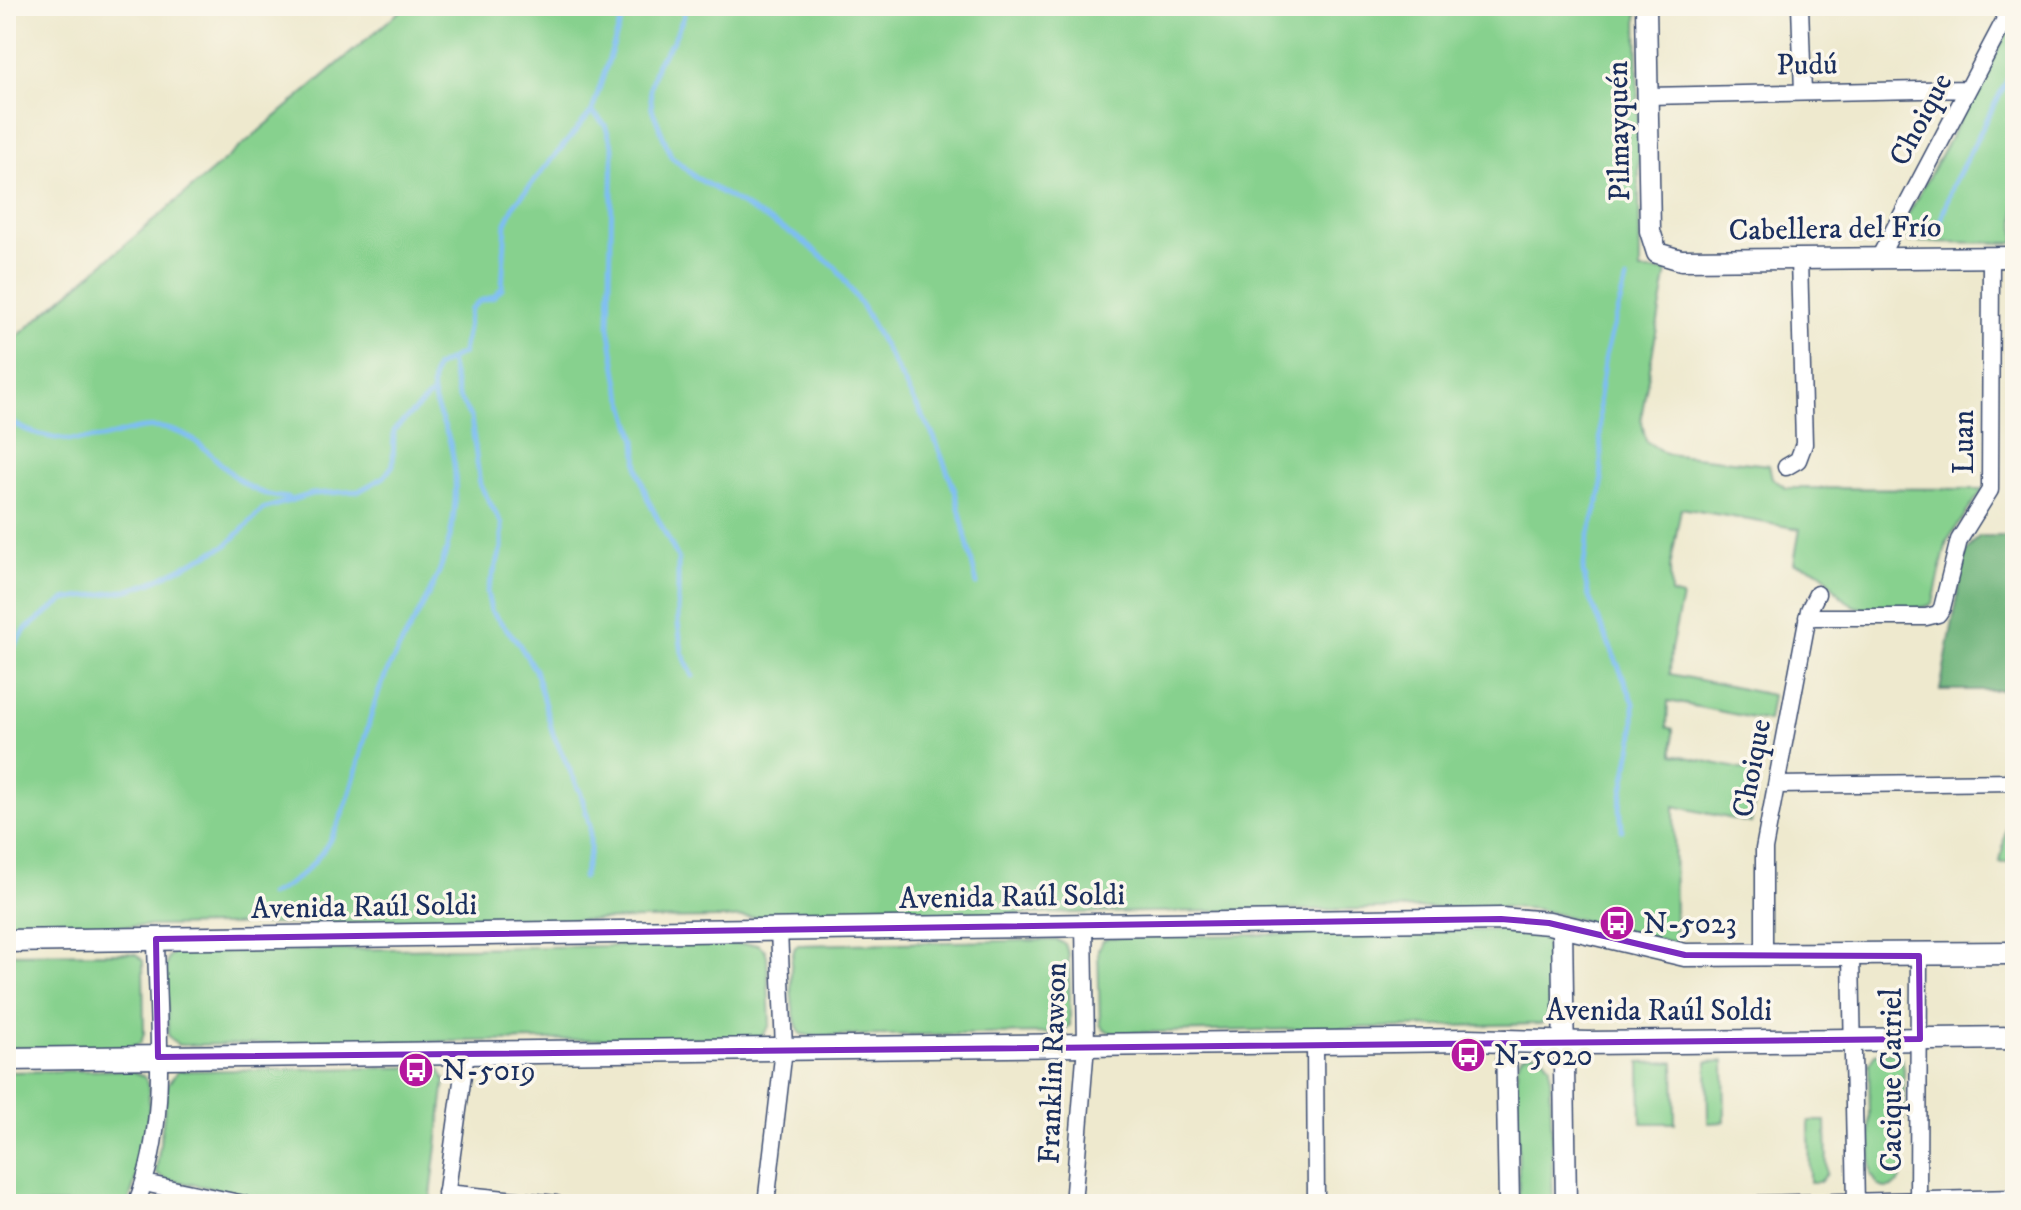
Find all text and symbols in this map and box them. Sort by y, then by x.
street label: Pudú [1776,46,1838,85]
street label: Pilmayquén [1600,60,1639,202]
street label: Choique [1882,67,1961,172]
street label: Cabellera del Frío [1728,209,1942,250]
street label: Luan [1946,409,1983,474]
street label: Choique [1725,716,1780,821]
street label: Avenida Raúl Soldi [899,877,1125,918]
street label: Avenida Raúl Soldi [251,887,477,928]
bus stop icon: N-5023 [1598,904,1636,942]
place label: N-5023 [1643,906,1737,943]
street label: Franklin Rawson [1031,961,1076,1165]
street label: Cacique Catriel [1874,988,1911,1172]
street label: Avenida Raúl Soldi [1546,993,1772,1030]
bus stop icon: N-5020 [1449,1036,1487,1074]
place label: N-5020 [1494,1038,1593,1075]
bus stop icon: N-5019 [397,1051,435,1089]
place label: N-5019 [442,1053,536,1090]

